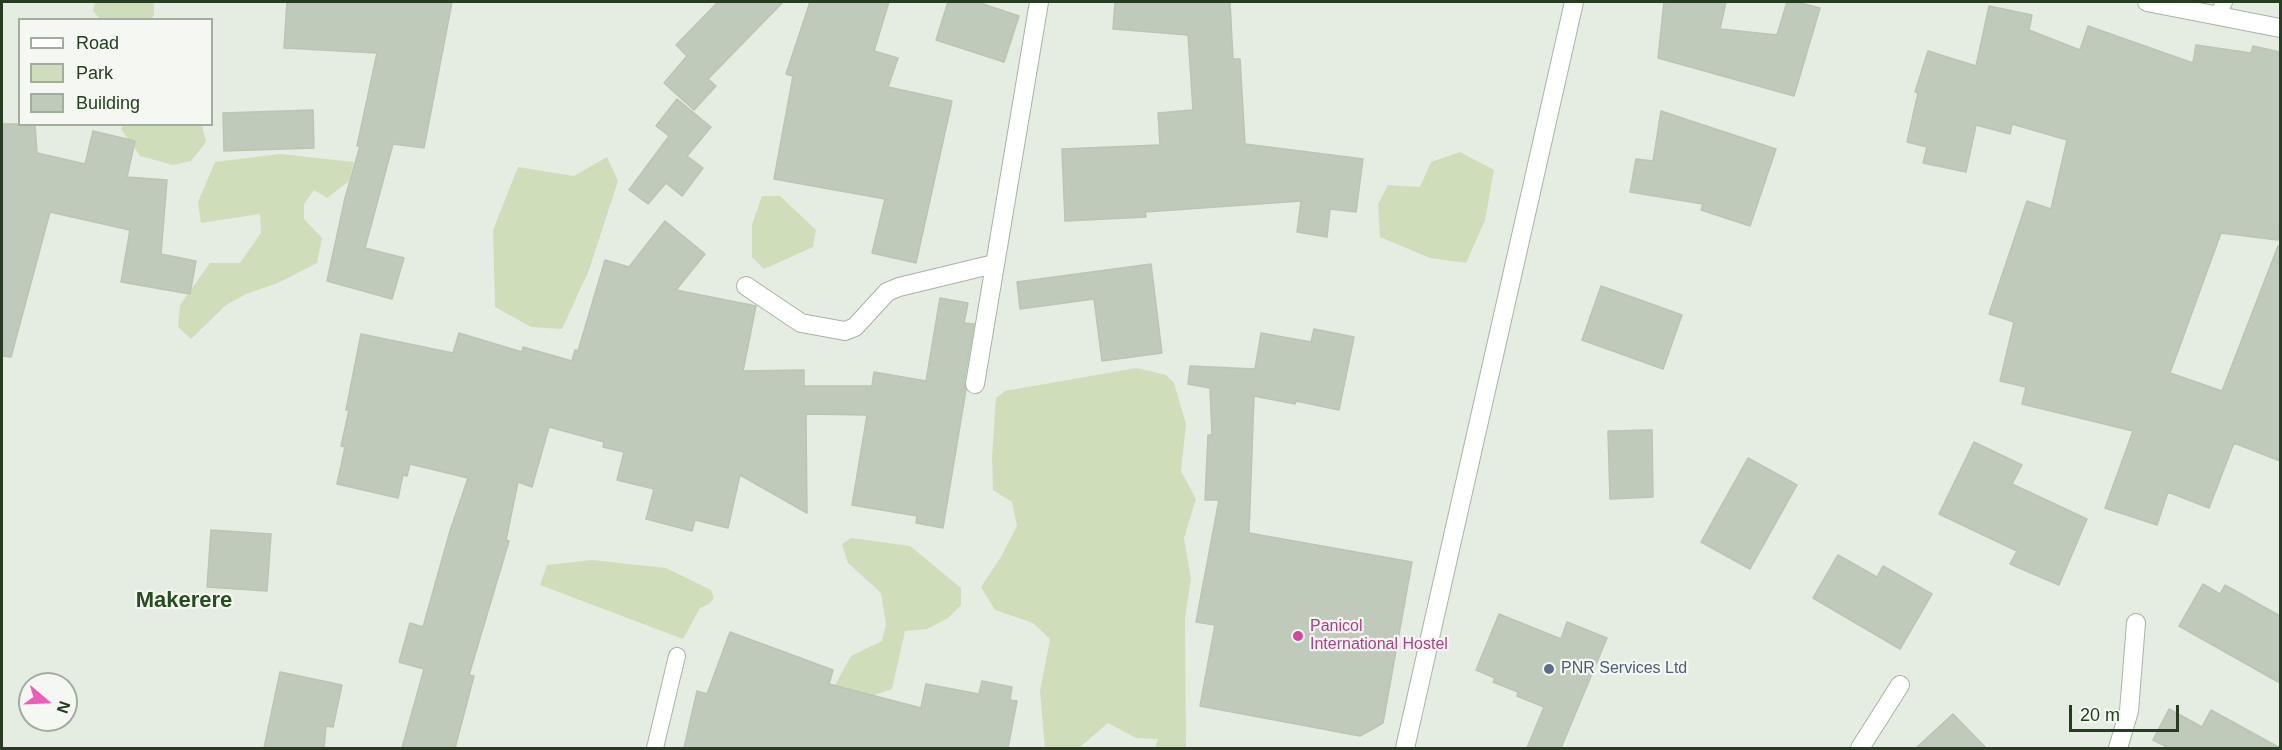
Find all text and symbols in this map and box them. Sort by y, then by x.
legend [18,18,213,126]
text: Road [76,33,119,53]
text: Park [76,63,113,83]
text: Building [76,93,140,113]
district label: Makerere [136,588,232,614]
place label: Panicol International Hostel [1310,617,1448,655]
marker: Panicol International Hostel [1291,629,1305,643]
place label: PNR Services Ltd [1561,659,1687,679]
marker: PNR Services Ltd [1542,662,1556,676]
north arrow [18,672,78,732]
scale bar [2072,693,2182,731]
text: N [54,699,74,716]
text: 20 m [2080,705,2120,725]

